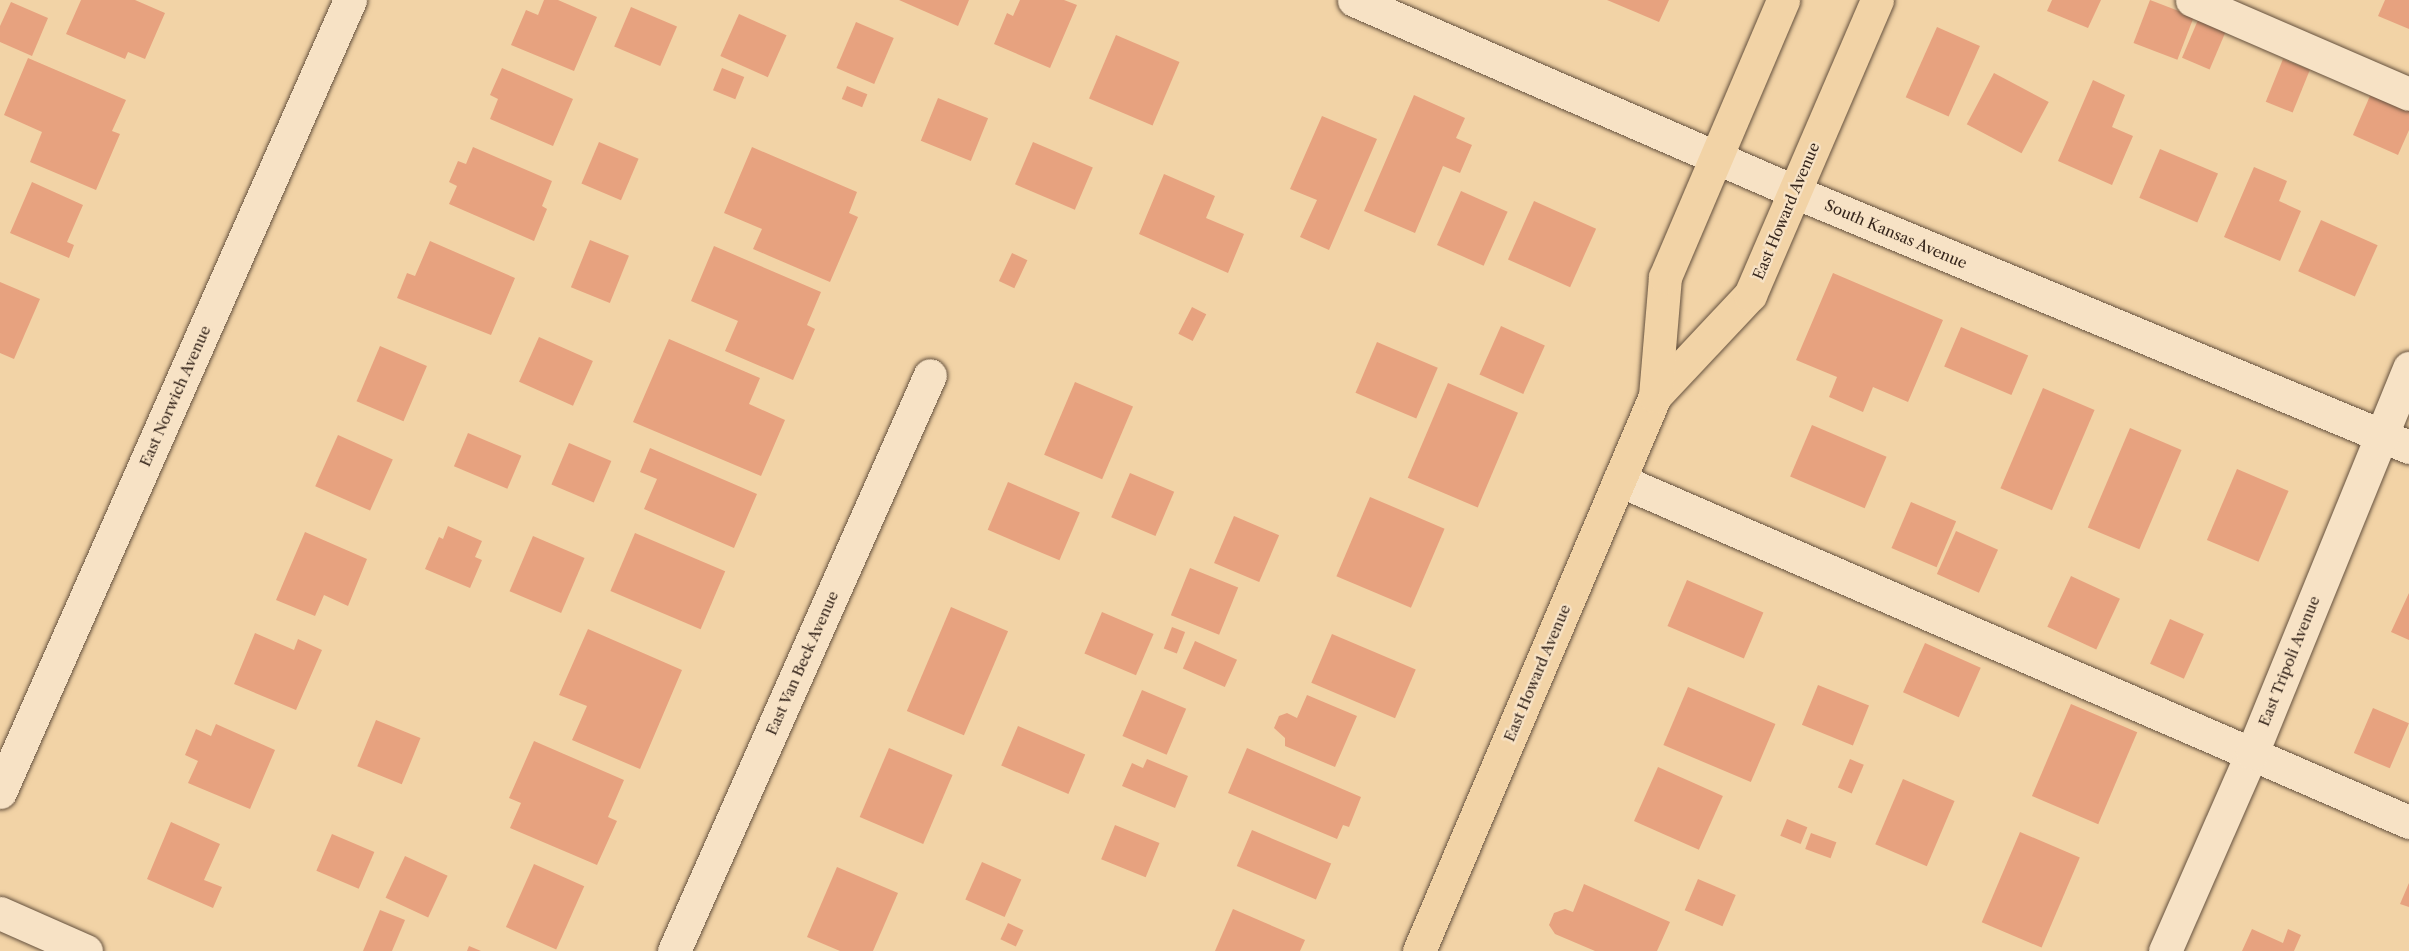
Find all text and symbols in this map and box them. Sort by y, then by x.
street label: East Howard Avenue [1749,139,1823,283]
street label: South Kansas Avenue [1822,196,1970,272]
street label: East Norwich Avenue [136,322,214,470]
street label: East Van Beck Avenue [762,587,842,739]
street label: East Tripoli Avenue [2254,593,2324,729]
street label: East Howard Avenue [1500,601,1574,745]

